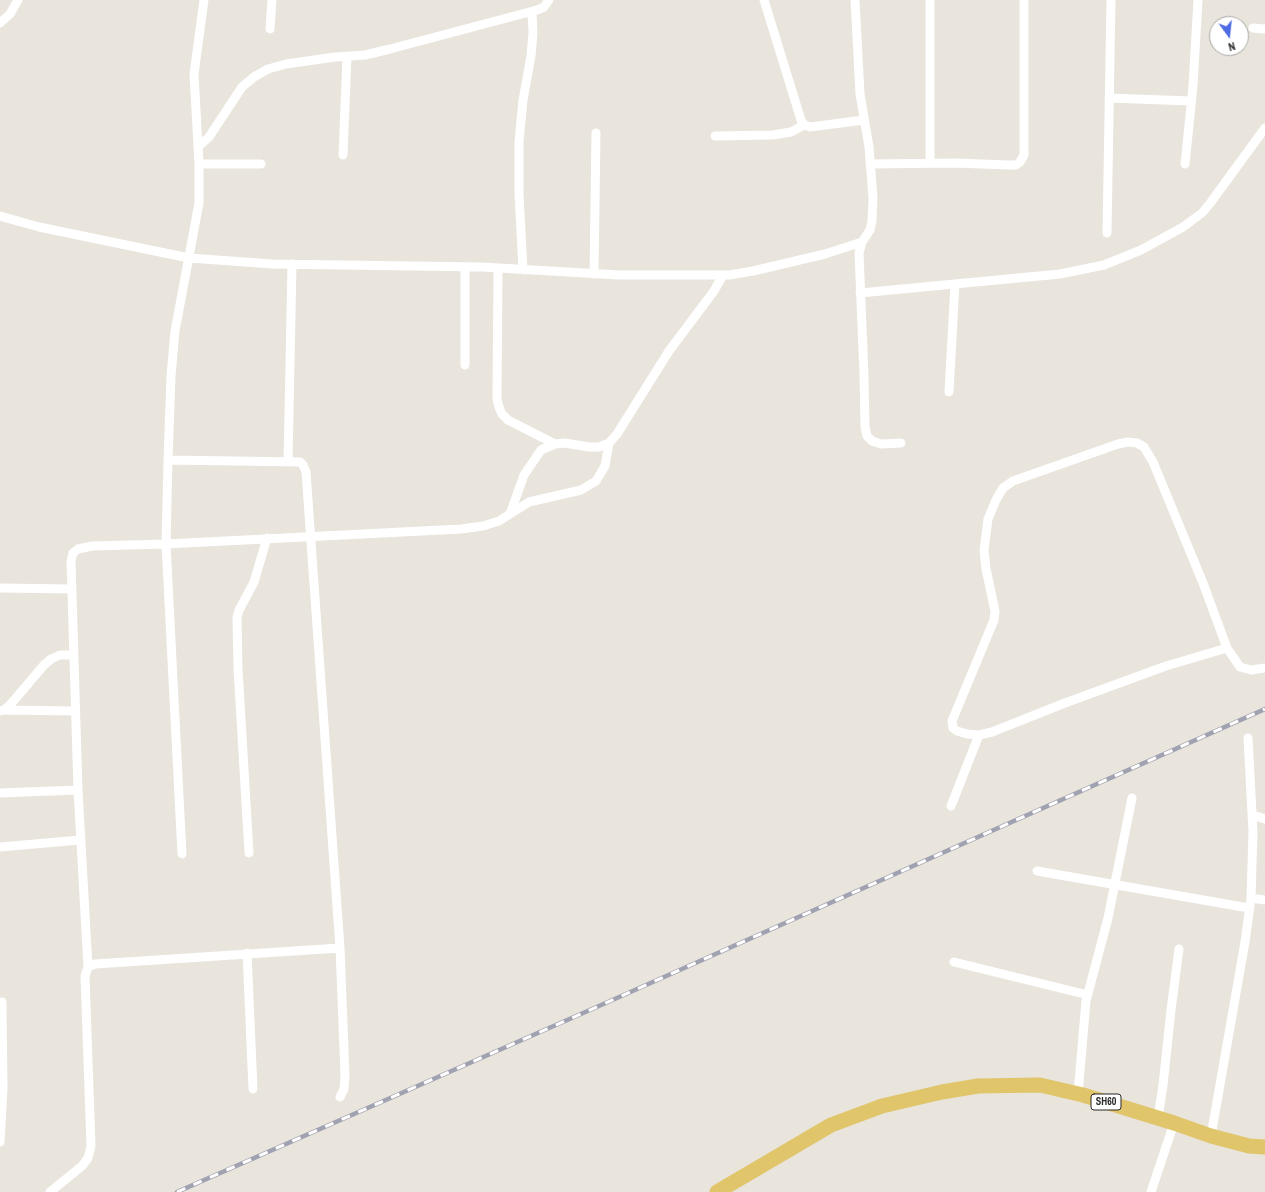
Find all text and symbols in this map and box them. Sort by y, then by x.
north arrow [1209,16,1249,56]
text: N [1227,39,1237,54]
road number: SH60 [1091,1094,1121,1110]

